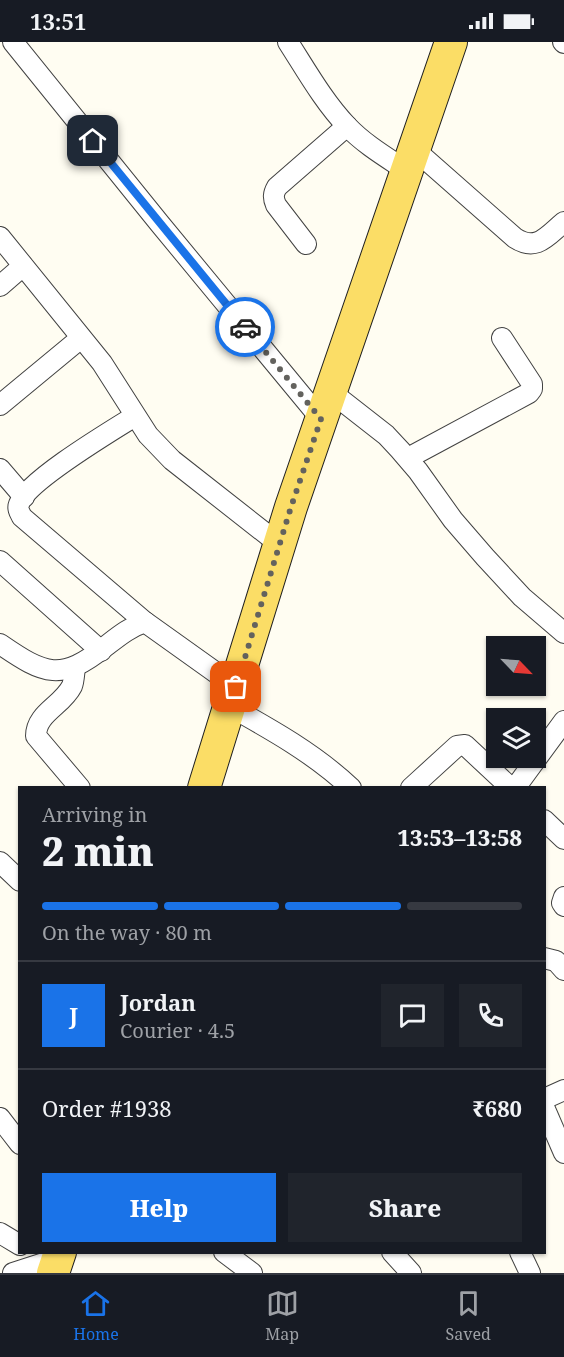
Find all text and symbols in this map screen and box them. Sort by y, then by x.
text: 13:51 [30,6,86,36]
pin [67,115,118,166]
icon: home [76,124,109,157]
courier [215,297,275,357]
icon: car [229,311,262,344]
north arrow [486,636,546,696]
map controls [486,636,546,768]
pin [210,661,261,712]
icon: bag [219,670,252,703]
button: layers [486,708,546,768]
text: Arriving in [42,801,147,828]
text: 13:53–13:58 [398,822,522,852]
text: 2 min [42,824,154,877]
text: On the way · 80 m [42,919,212,946]
button: chat [381,984,444,1047]
button: phone [459,984,522,1047]
text: Jordan [120,987,196,1017]
text: J [69,1000,78,1030]
text: Courier · 4.5 [120,1017,235,1044]
text: Order #1938 [42,1093,172,1123]
text: ₹680 [472,1093,522,1123]
button: Help [42,1173,276,1242]
button: Share [288,1173,522,1242]
tab: Home [73,1287,119,1345]
tab: Map [265,1287,299,1345]
tab: Saved [445,1287,491,1345]

